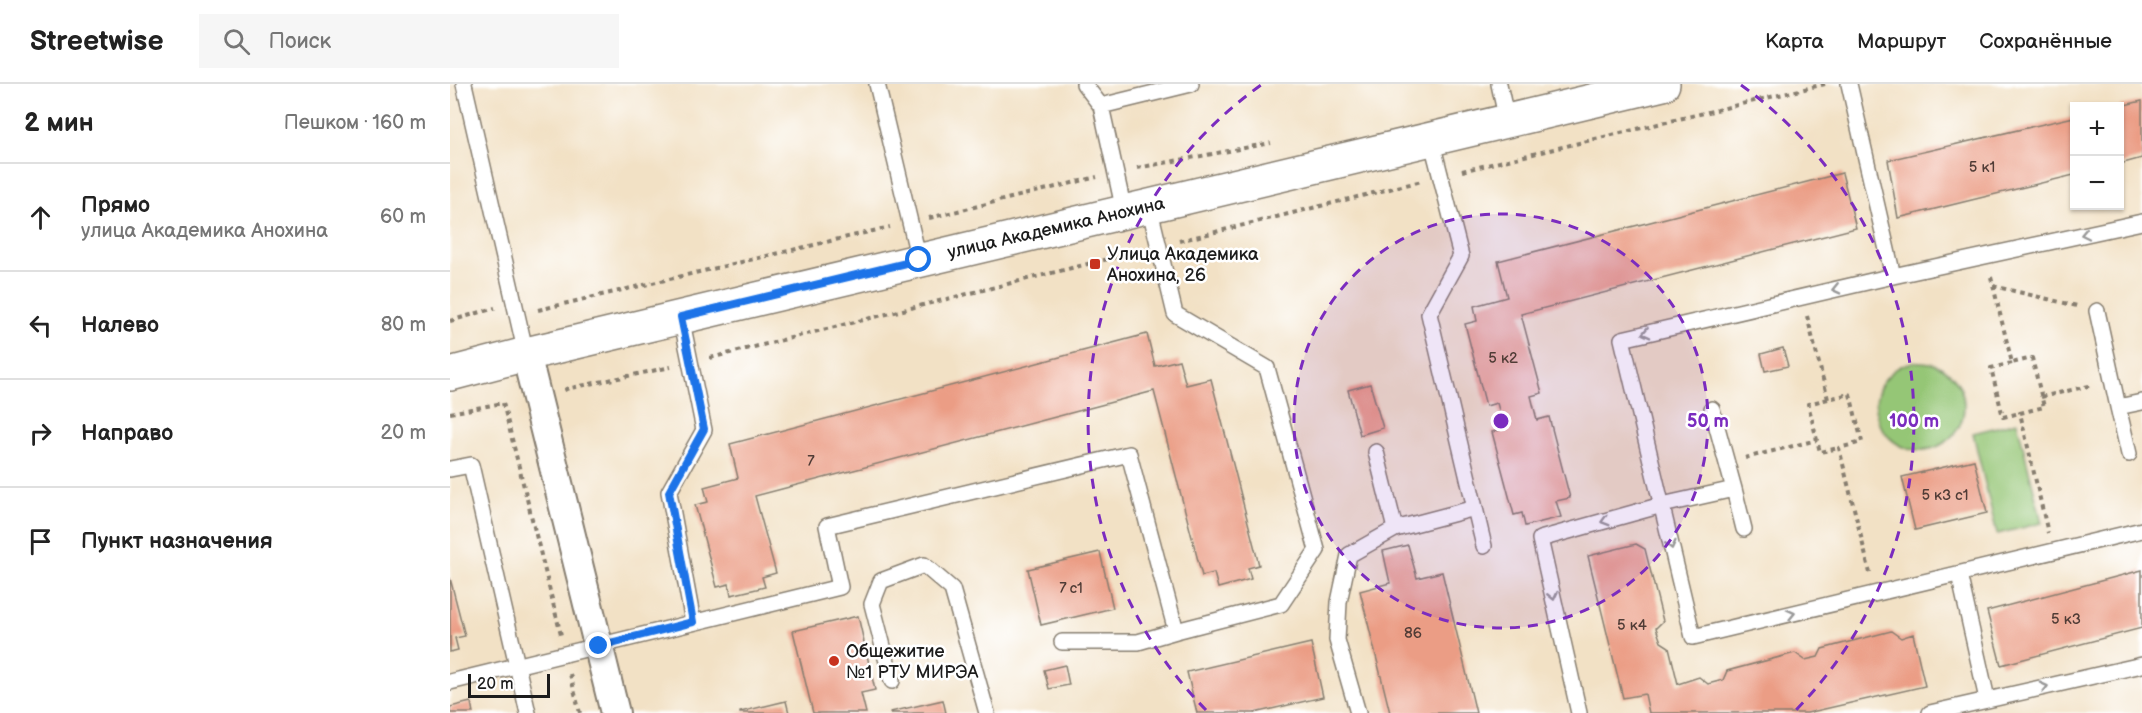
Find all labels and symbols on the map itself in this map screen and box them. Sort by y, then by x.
house number: 5 к1 [1969,158,1995,177]
street label: улица Академика Анохина [945,193,1167,263]
one-way arrow [2080,227,2090,240]
place label: Улица Академика Анохина, 26 [1106,244,1259,286]
route start [905,246,931,272]
marker: Улица Академика Анохина, 26 [1088,257,1102,271]
one-way arrow [1831,281,1841,294]
one-way arrow [1642,326,1652,339]
house number: 5 к2 [1488,349,1518,368]
centre of rings [1491,411,1511,431]
text: 50 m [1687,411,1729,432]
text: 100 m [1889,411,1939,432]
house number: 7 [807,452,815,471]
house number: 5 к3 с1 [1921,486,1969,505]
one-way arrow [1600,513,1610,526]
one-way arrow [1664,540,1677,550]
house number: 7 с1 [1059,579,1083,598]
one-way arrow [1545,591,1558,601]
one-way arrow [1786,608,1796,621]
house number: 5 к3 [2051,610,2081,629]
house number: 5 к4 [1617,616,1647,635]
house number: 86 [1404,624,1422,643]
route end [585,632,611,658]
place label: Общежитие №1 РТУ МИРЭА [846,641,979,683]
marker: Общежитие №1 РТУ МИРЭА [827,654,841,668]
scale bar [468,671,550,698]
one-way arrow [2039,681,2049,694]

